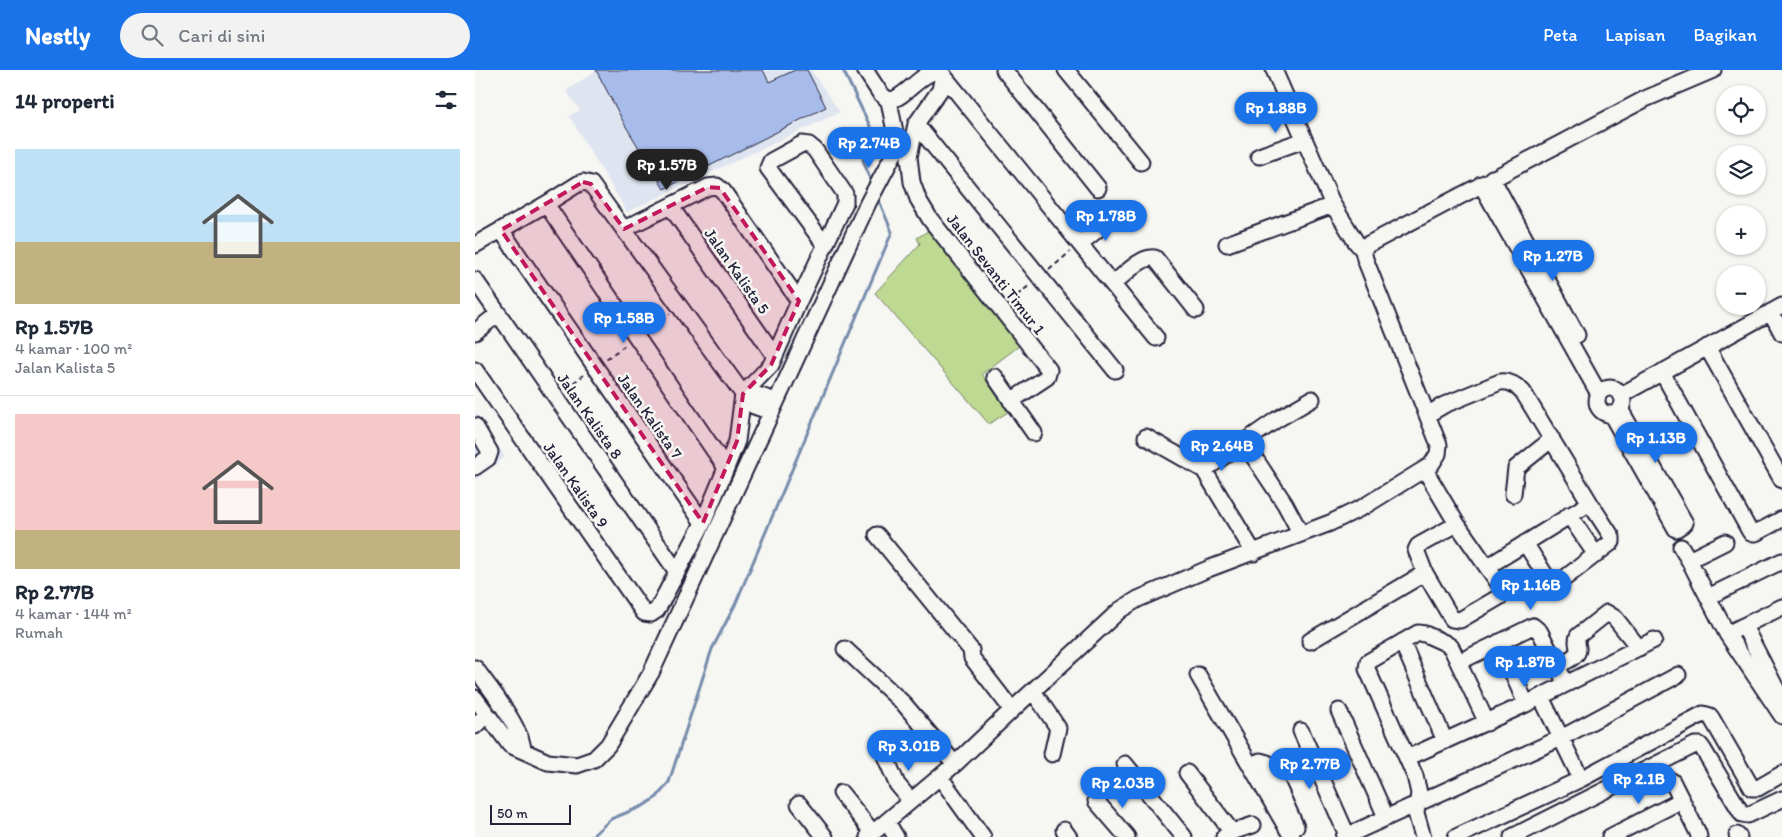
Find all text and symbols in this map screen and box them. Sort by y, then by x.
search box [120,13,470,58]
text: Nestly [25,21,90,50]
icon: search [138,21,166,49]
text: Cari di sini [178,24,265,47]
text: Peta [1543,24,1577,46]
text: Lapisan [1605,24,1665,46]
text: Bagikan [1693,24,1757,46]
map controls [1716,85,1766,315]
button: locate [1716,85,1766,135]
icon: filters [432,86,460,114]
text: 14 properti [15,88,114,113]
pin: Rp 1.88B [1224,92,1328,134]
text: Rp 1.88B [1246,98,1306,117]
pin: Rp 2.74B [817,126,921,169]
text: Rp 2.74B [838,133,900,152]
button: layers [1716,145,1766,195]
pin: Rp 1.57B [615,148,719,191]
text: Rp 1.57B [637,155,697,174]
icon: home [193,181,283,271]
pin: Rp 1.78B [1054,200,1158,242]
button: + [1716,205,1766,255]
text: Rp 1.78B [1076,206,1136,225]
street label: Jalan Sevanti Timur 1 [943,210,1049,339]
street label: Jalan Kalista 5 [700,224,774,318]
pin: Rp 1.27B [1501,240,1605,282]
text: Rp 1.27B [1523,246,1583,265]
button: − [1716,265,1766,315]
pin: Rp 1.58B [572,302,676,344]
text: Rp 1.58B [594,308,654,327]
text: Rp 1.57B [15,314,93,339]
text: 4 kamar · 100 m² [15,339,132,358]
text: Jalan Kalista 5 [15,358,115,377]
street label: Jalan Kalista 8 [553,369,627,463]
street label: Jalan Kalista 7 [614,370,686,462]
pin: Rp 1.13B [1604,422,1708,464]
text: Rp 1.13B [1626,428,1686,447]
pin: Rp 2.64B [1170,430,1274,472]
text: Rp 2.64B [1191,436,1253,455]
street label: Jalan Kalista 9 [539,438,613,532]
icon: home [193,447,283,537]
pin: Rp 1.16B [1479,568,1583,611]
text: Rp 1.16B [1501,575,1561,594]
text: Rp 2.77B [15,579,94,604]
text: 4 kamar · 144 m² [15,604,132,623]
text: Rumah [15,623,63,642]
pin: Rp 1.87B [1473,646,1577,688]
text: Rp 1.87B [1495,652,1555,671]
pin: Rp 3.01B [857,730,961,772]
text: Rp 3.01B [878,736,940,755]
pin: Rp 2.77B [1258,748,1362,790]
text: Rp 2.77B [1280,754,1340,773]
pin: Rp 2.1B [1593,762,1685,805]
pin: Rp 2.03B [1071,766,1175,809]
text: Rp 2.1B [1613,769,1665,788]
text: Rp 2.03B [1092,773,1155,792]
scale bar [490,802,571,825]
text: 50 m [497,805,528,822]

